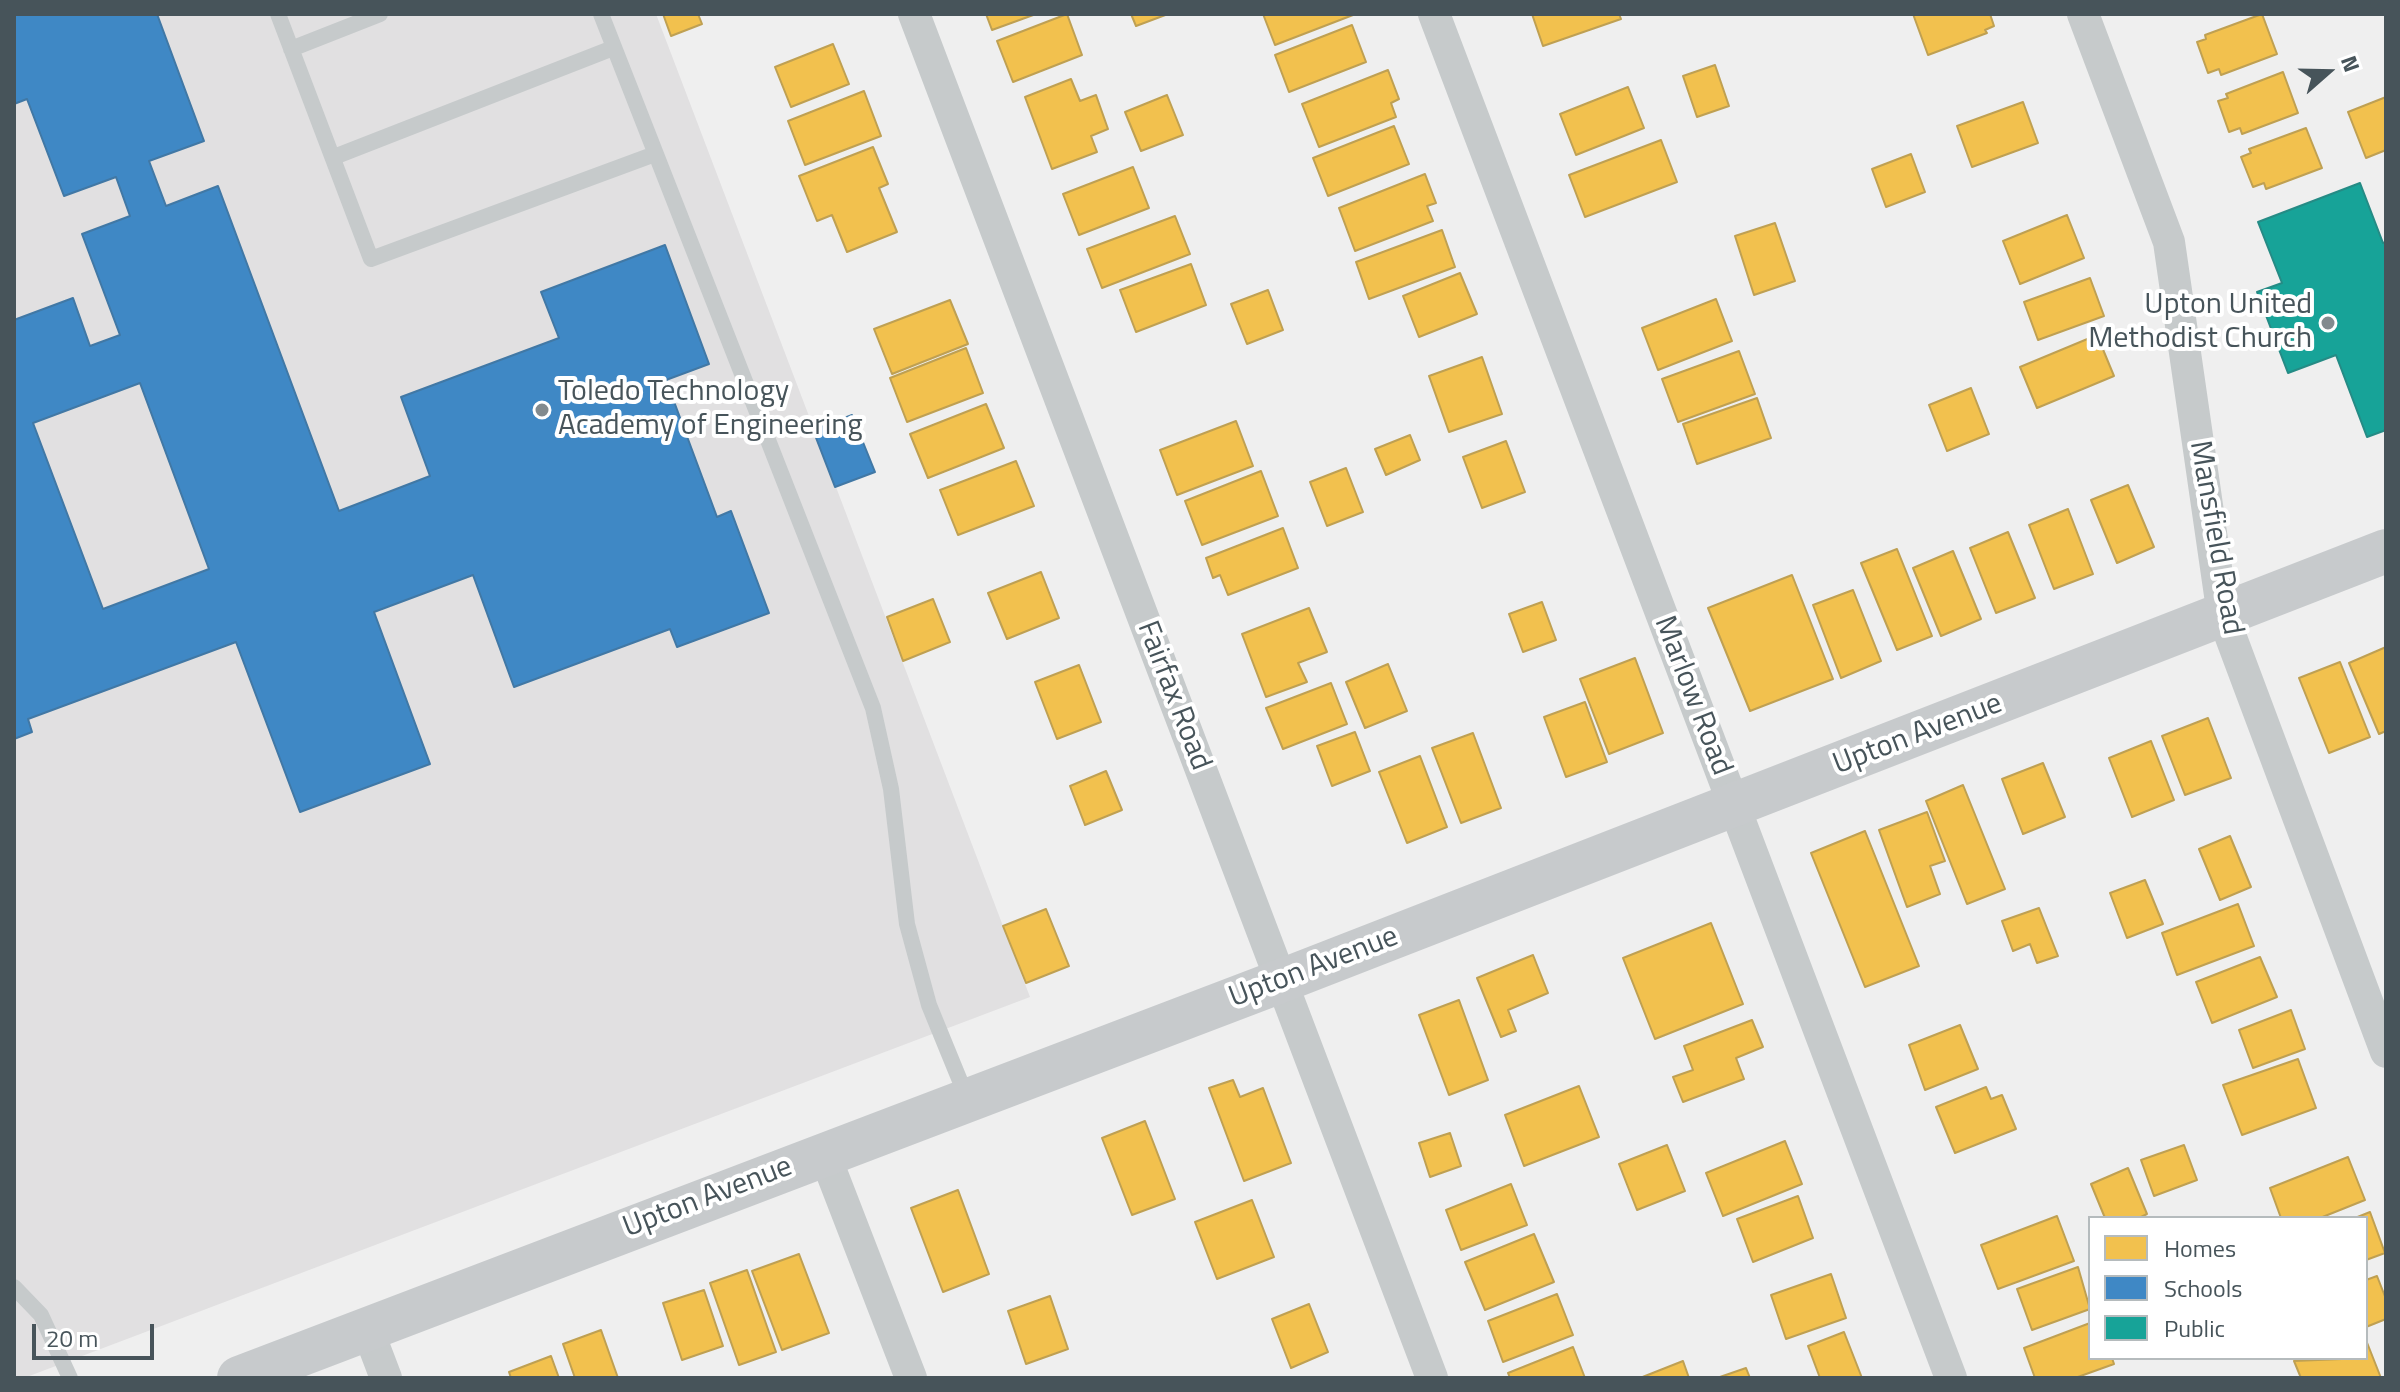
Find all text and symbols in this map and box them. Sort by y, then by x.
north arrow [2288,32,2368,112]
text: N [2332,51,2369,77]
place label: Upton United Methodist Church [2088,288,2312,358]
marker: Upton United Methodist Church [2319,314,2337,332]
place label: Toledo Technology Academy of Engineering [558,375,863,446]
marker: Toledo Technology Academy of Engineering [533,401,551,419]
street label: Mansfield Road [2180,438,2250,638]
street label: Marlow Road [1645,611,1739,781]
street label: Fairfax Road [1128,616,1218,776]
street label: Upton Avenue [1828,686,2008,784]
street label: Upton Avenue [1224,919,1404,1017]
street label: Upton Avenue [618,1149,798,1247]
legend [2088,1216,2368,1360]
text: Homes [2164,1230,2236,1266]
text: Schools [2164,1270,2242,1306]
scale bar [36,1308,158,1358]
text: Public [2164,1310,2225,1346]
text: 20 m [46,1320,98,1356]

